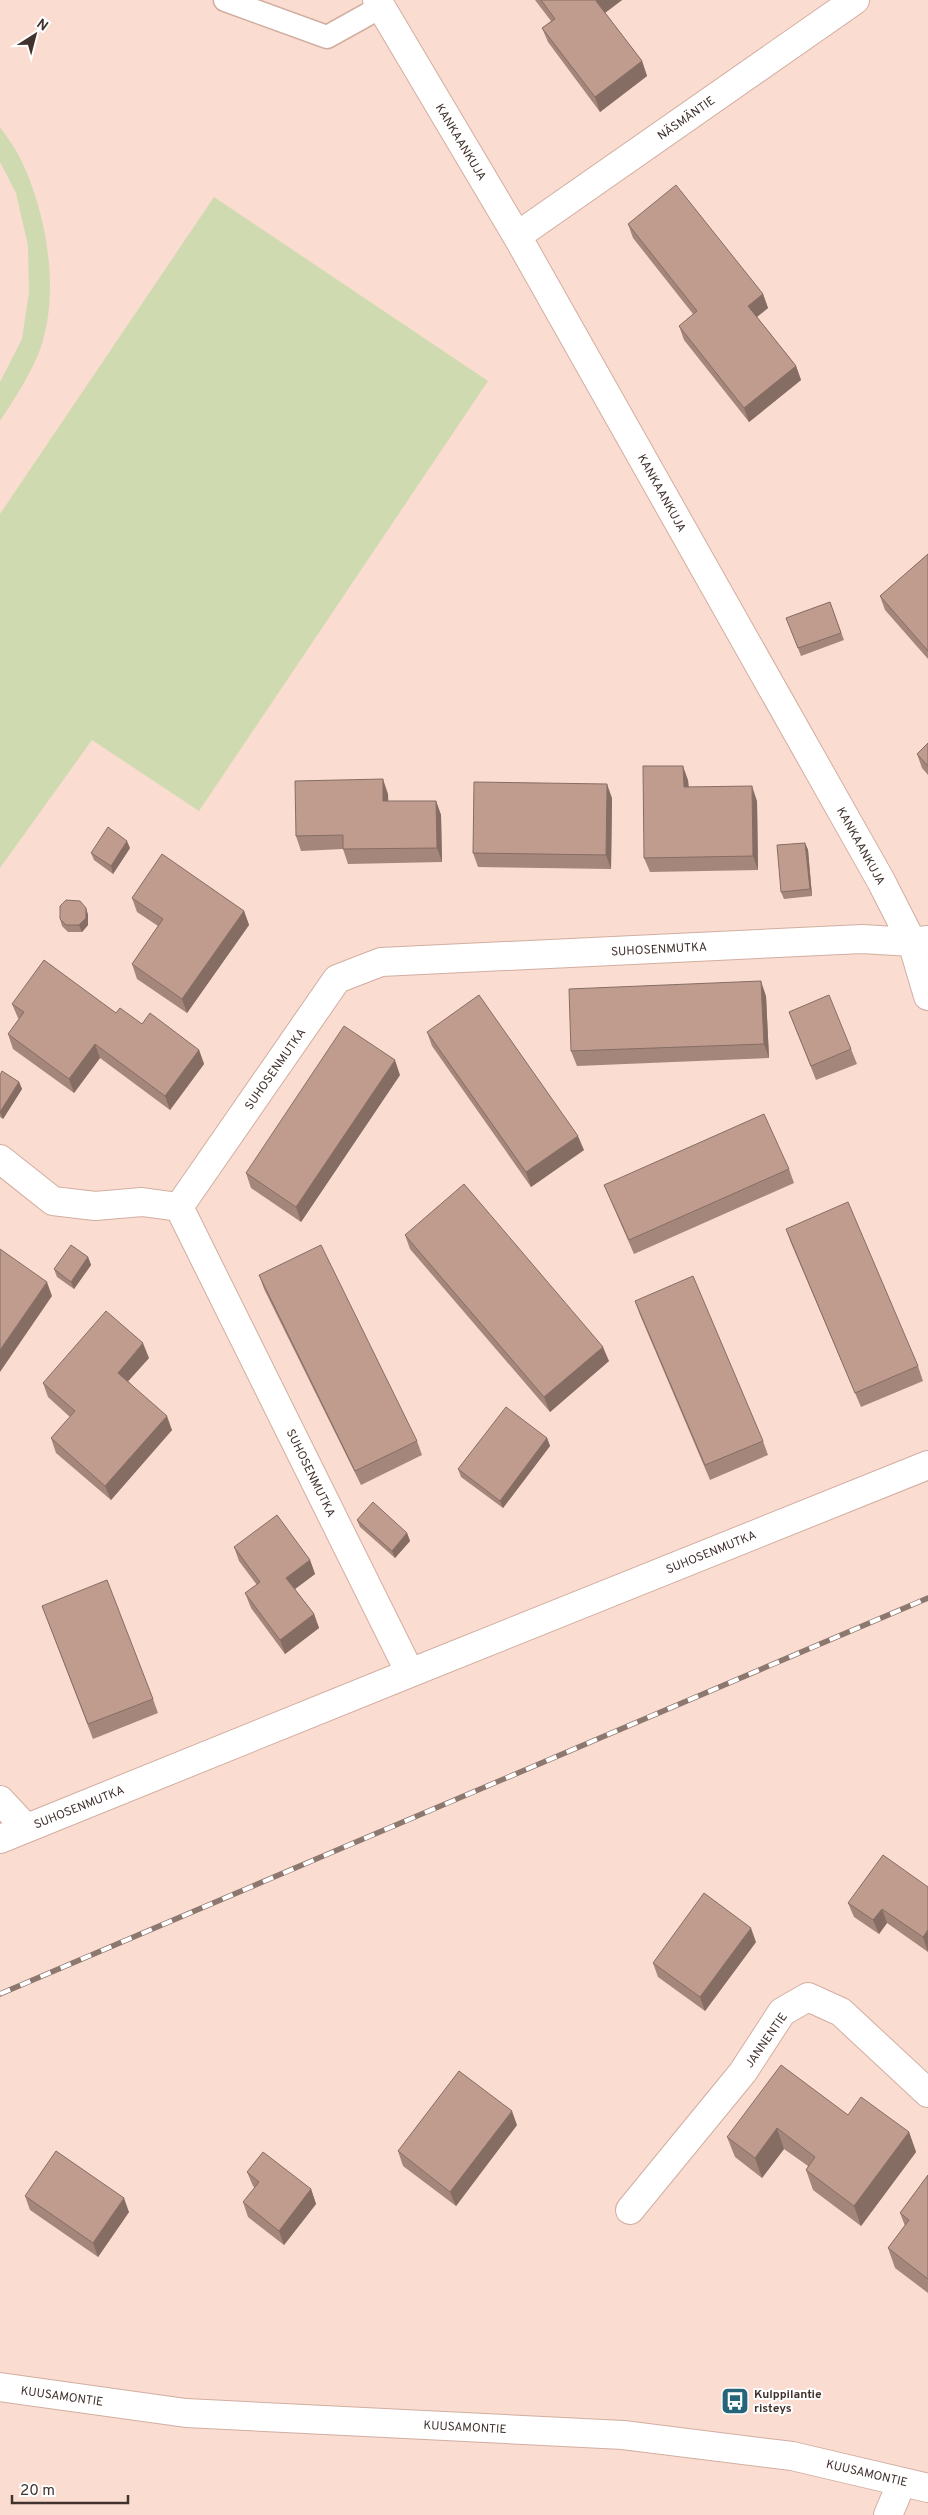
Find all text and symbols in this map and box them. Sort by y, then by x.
north arrow [10,10,60,60]
text: N [33,16,51,36]
street label: NÄSMÄNTIE [655,93,718,144]
street label: KANKAANKUJA [431,101,489,184]
street label: KANKAANKUJA [633,452,689,535]
street label: KANKAANKUJA [832,805,888,888]
street label: SUHOSENMUTKA [611,939,708,961]
street label: SUHOSENMUTKA [242,1026,310,1114]
street label: SUHOSENMUTKA [282,1427,338,1520]
street label: SUHOSENMUTKA [664,1527,759,1578]
street label: SUHOSENMUTKA [32,1782,127,1833]
street label: JANNENTIE [742,2010,792,2071]
street label: KUUSAMONTIE [20,2383,104,2411]
bus stop icon: Kulppilantie risteys [720,2386,750,2416]
place label: Kulppilantie risteys [754,2387,822,2417]
street label: KUUSAMONTIE [423,2418,507,2438]
street label: KUUSAMONTIE [824,2457,909,2491]
scale bar [12,2472,129,2504]
text: 20 m [20,2482,55,2501]

